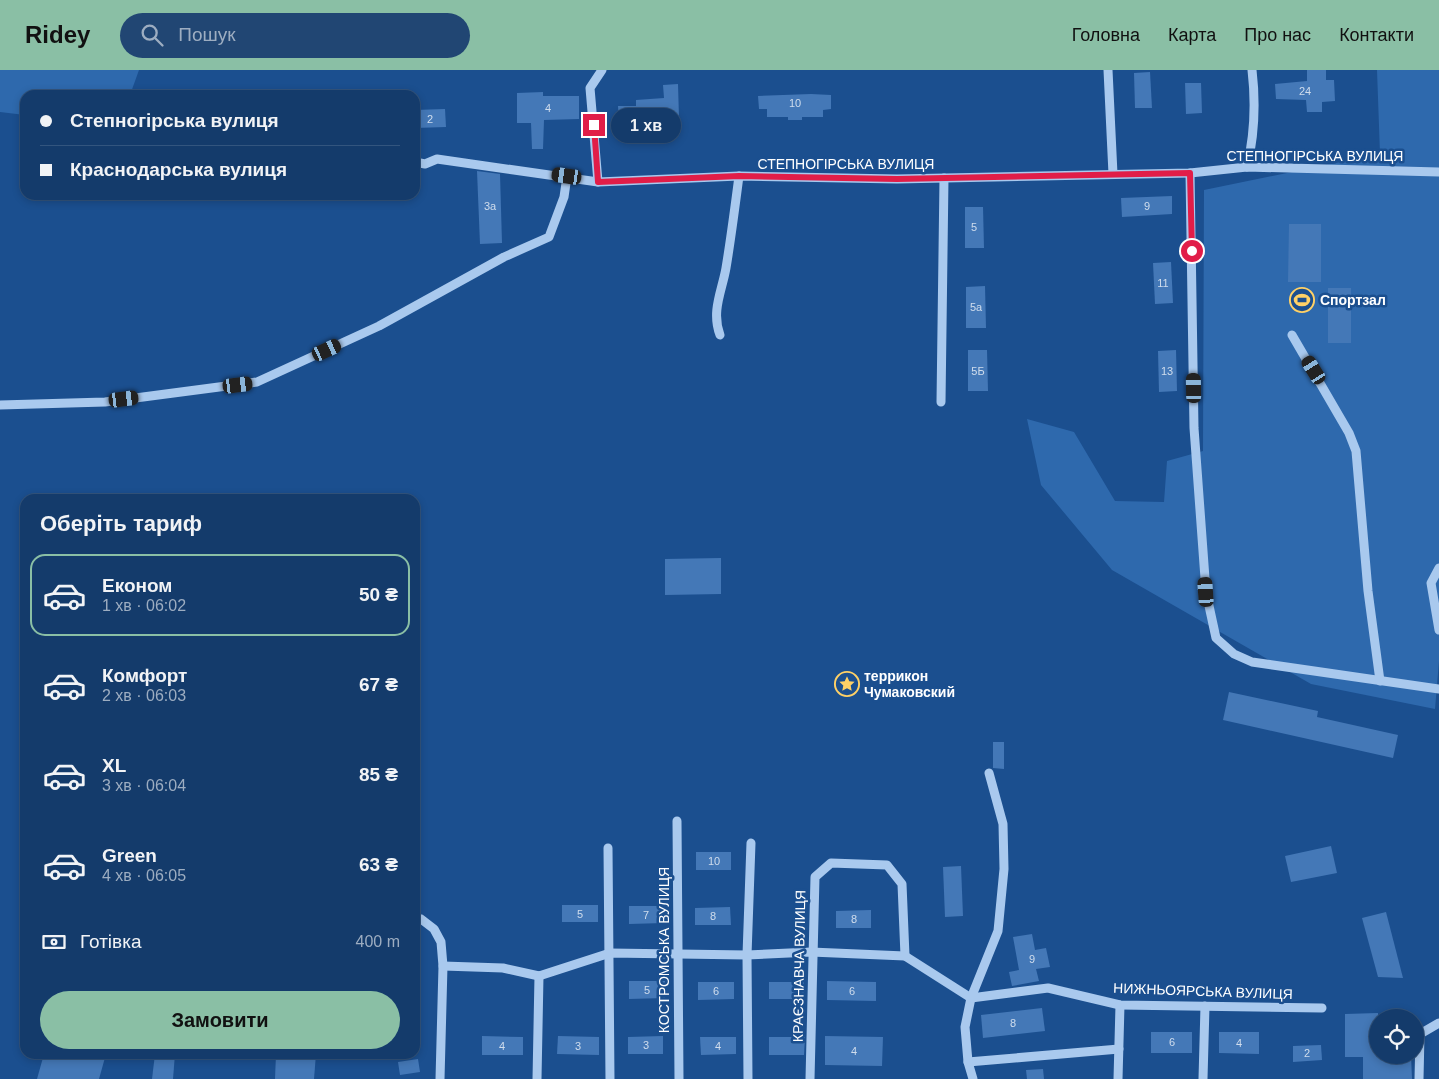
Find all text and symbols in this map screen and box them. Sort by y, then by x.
search box [120,13,470,58]
text: Ridey [25,21,90,48]
icon: search [138,21,166,49]
text: Пошук [178,24,236,45]
text: Головна [1072,25,1140,45]
text: Карта [1168,25,1216,45]
text: Про нас [1244,25,1311,45]
text: Контакти [1339,25,1414,45]
house number: 24 [1299,85,1311,97]
house number: 10 [789,97,801,109]
house number: 4 [545,102,551,114]
callout: 1 хв [612,108,682,142]
text: Степногірська вулиця [70,110,279,131]
house number: 2 [427,113,433,125]
route end [583,114,605,136]
text: 1 хв [630,117,662,134]
street label: СТЕПНОГІРСЬКА ВУЛИЦЯ [1227,148,1403,164]
street label: СТЕПНОГІРСЬКА ВУЛИЦЯ [758,156,934,172]
text: Краснодарська вулиця [70,159,287,180]
car [551,166,582,186]
house number: 3а [484,200,497,212]
house number: 9 [1144,200,1150,212]
house number: 5 [971,221,977,233]
route start [1181,240,1203,262]
house number: 11 [1157,277,1169,289]
sports icon: Спортзал [1289,287,1315,313]
place label: Спортзал [1320,292,1386,308]
house number: 5а [970,301,983,313]
car [310,337,343,363]
car [1299,353,1328,387]
house number: 5Б [971,365,985,377]
house number: 13 [1161,365,1173,377]
car [1186,373,1201,403]
car [222,376,253,394]
car [108,390,139,408]
text: Оберіть тариф [40,511,202,536]
icon: car [42,573,87,618]
text: Економ [102,575,172,596]
car [1197,577,1214,607]
text: 50 ₴ [359,584,398,605]
text: 1 хв · 06:02 [102,597,186,614]
icon: car [42,663,87,708]
text: Комфорт [102,665,187,686]
place label: террикон Чумаковский [864,668,955,700]
place icon: террикон Чумаковский [834,671,860,697]
text: 67 ₴ [359,674,398,695]
text: 2 хв · 06:03 [102,687,186,704]
icon: car [42,753,87,798]
text: XL [102,755,126,776]
text: 85 ₴ [359,764,398,785]
text: 3 хв · 06:04 [102,777,186,794]
icon: car [42,843,87,888]
text: Green [102,845,157,866]
text: 63 ₴ [359,854,398,875]
house number: 10 [708,855,720,867]
text: 4 хв · 06:05 [102,867,186,884]
street label: КОСТРОМСЬКА ВУЛИЦЯ [656,867,672,1033]
street label: КРАЄЗНАВЧА ВУЛИЦЯ [790,890,808,1042]
house number: 5 [577,908,583,920]
house number: 7 [643,909,649,921]
house number: 8 [710,910,716,922]
house number: 8 [851,913,857,925]
icon: cash [40,928,68,956]
text: Готівка [80,931,141,952]
text: 400 m [356,933,400,950]
house number: 9 [1029,953,1035,965]
street label: НИЖНЬОЯРСЬКА ВУЛИЦЯ [1113,980,1293,1002]
house number: 5 [644,984,650,996]
house number: 6 [713,985,719,997]
house number: 6 [849,985,855,997]
button: Замовити [40,991,400,1049]
map controls [1369,1009,1424,1064]
button: locate [1369,1009,1424,1064]
house number: 8 [1010,1017,1016,1029]
house number: 6 [1169,1036,1175,1048]
house number: 4 [1236,1037,1242,1049]
house number: 3 [643,1039,649,1051]
house number: 4 [499,1040,505,1052]
house number: 3 [575,1040,581,1052]
house number: 4 [715,1040,721,1052]
house number: 4 [851,1045,857,1057]
house number: 2 [1304,1047,1310,1059]

